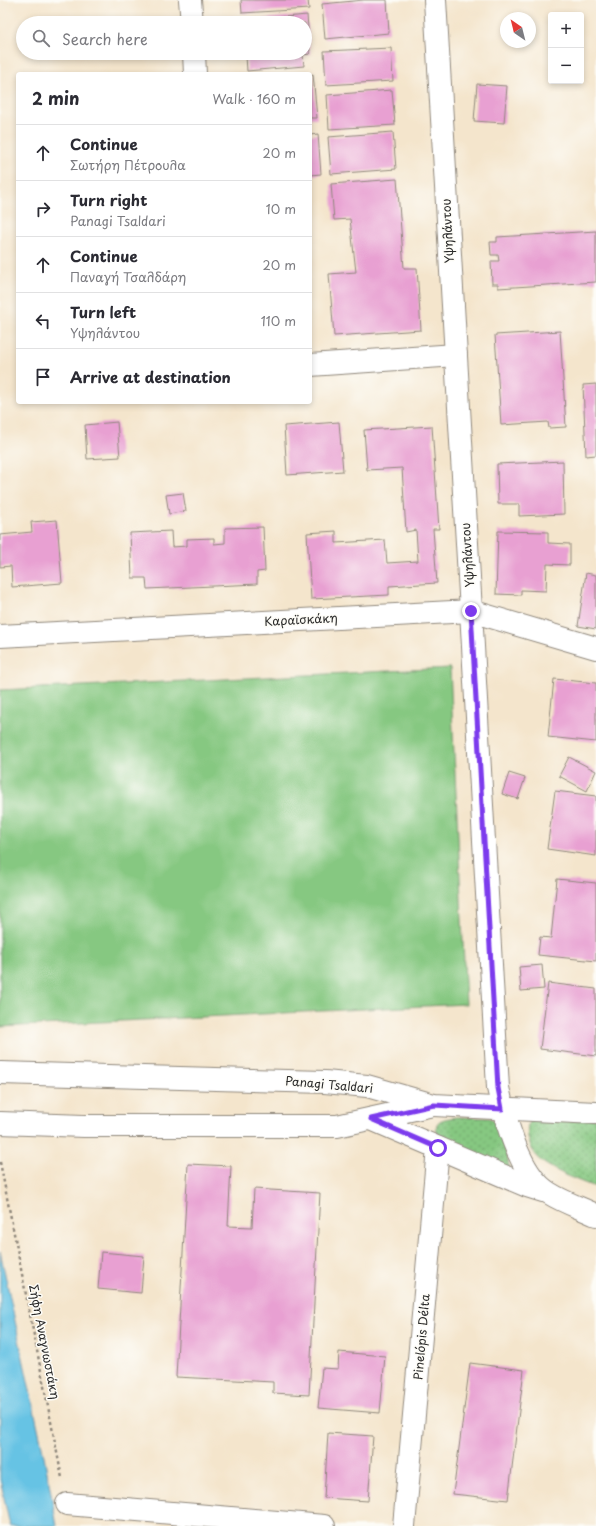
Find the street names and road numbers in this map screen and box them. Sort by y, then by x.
street label: Υψηλάντου [436,198,458,264]
street label: Υψηλάντου [456,522,478,588]
street label: Καραϊσκάκη [264,608,338,630]
street label: Panagi Tsaldari [284,1071,374,1097]
street label: Σήφη Αναγνωστάκη [25,1283,65,1401]
street label: Pinelópis Délta [408,1293,434,1381]

